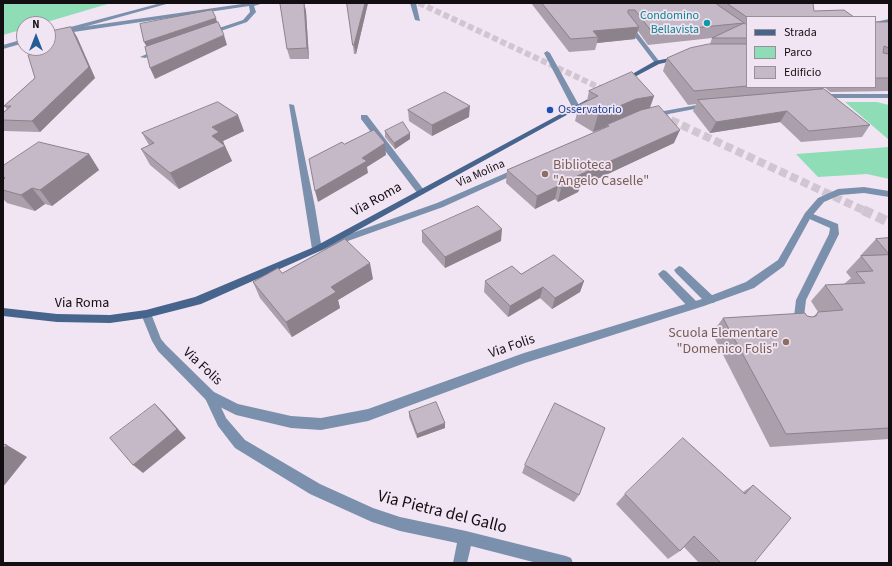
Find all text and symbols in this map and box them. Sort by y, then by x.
place label: Condomino Bellavista [640,9,699,37]
north arrow [16,16,56,56]
legend [746,16,876,88]
text: N [32,17,40,32]
marker: Condomino Bellavista [702,18,712,28]
text: Strada [784,24,817,41]
text: Parco [784,44,812,61]
text: Edificio [784,64,821,81]
place label: Osservatorio [558,103,622,117]
marker: Osservatorio [545,105,555,115]
street label: Via Molina [455,157,507,191]
place label: Biblioteca "Angelo Caselle" [553,158,649,190]
marker: Biblioteca "Angelo Caselle" [540,169,550,179]
street label: Via Roma [349,179,405,221]
street label: Via Roma [55,296,109,312]
place label: Scuola Elementare "Domenico Folis" [668,326,778,358]
street label: Via Folis [487,331,537,363]
marker: Scuola Elementare "Domenico Folis" [781,337,791,347]
street label: Via Folis [179,345,225,389]
street label: Via Pietra del Gallo [375,487,509,539]

